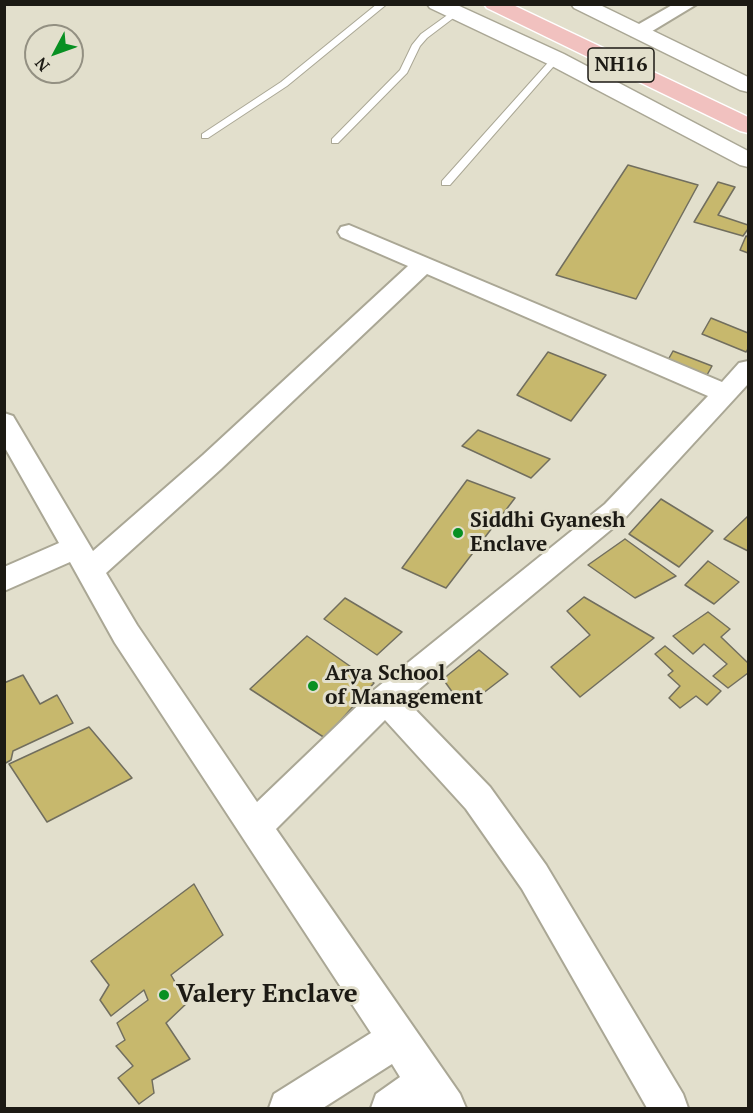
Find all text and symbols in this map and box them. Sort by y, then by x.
north arrow [24,24,84,84]
road number: NH16 [588,48,654,82]
text: N [30,53,54,76]
place label: Siddhi Gyanesh Enclave [470,508,625,558]
marker: Siddhi Gyanesh Enclave [451,526,465,540]
place label: Arya School of Management [325,661,483,711]
marker: Arya School of Management [306,679,320,693]
place label: Valery Enclave [176,979,358,1011]
marker: Valery Enclave [157,988,171,1002]

